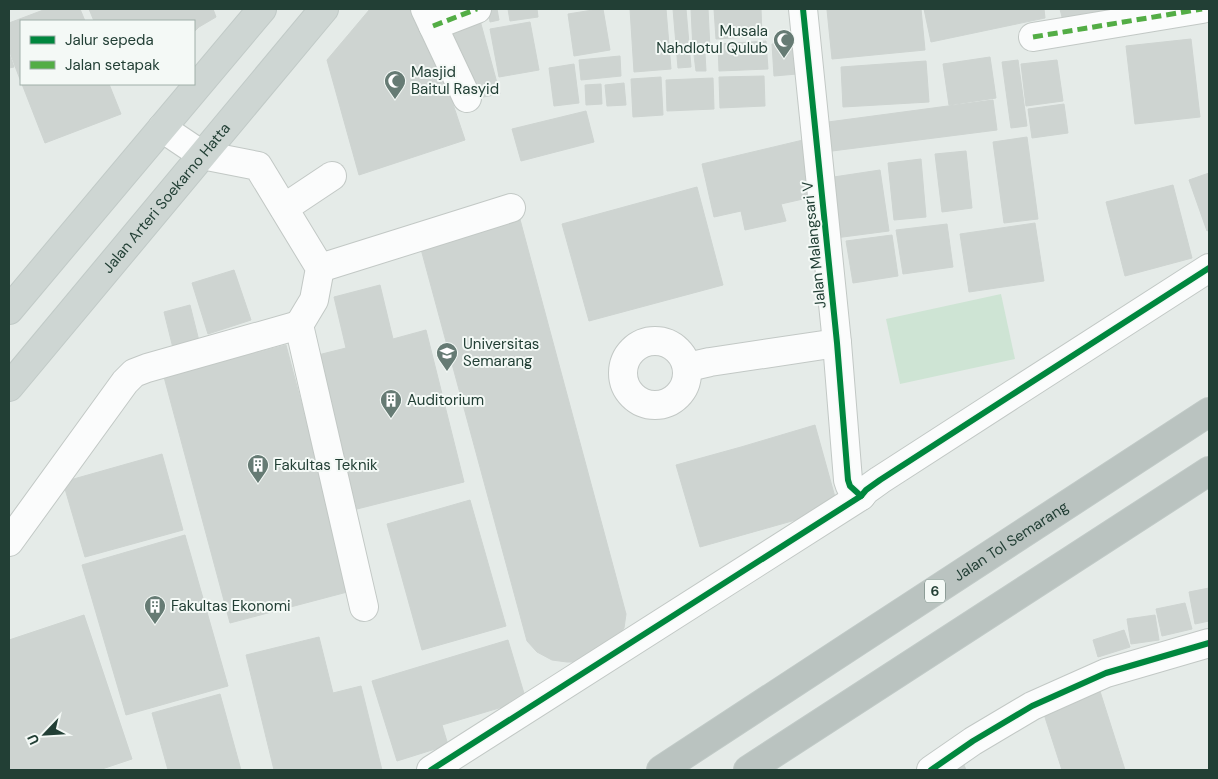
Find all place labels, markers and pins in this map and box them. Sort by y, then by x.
place label: Musala Nahdlotul Qulub [656,21,768,58]
mosque icon: Musala Nahdlotul Qulub [772,28,796,59]
place label: Masjid Baitul Rasyid [411,62,499,99]
mosque icon: Masjid Baitul Rasyid [383,69,407,100]
place label: Universitas Semarang [463,334,539,371]
school or university icon: Universitas Semarang [435,341,459,372]
building icon: Auditorium [379,388,403,419]
place label: Auditorium [407,390,484,410]
building icon: Fakultas Teknik [246,453,270,484]
place label: Fakultas Teknik [274,455,378,475]
building icon: Fakultas Ekonomi [143,594,167,625]
place label: Fakultas Ekonomi [171,596,291,616]

